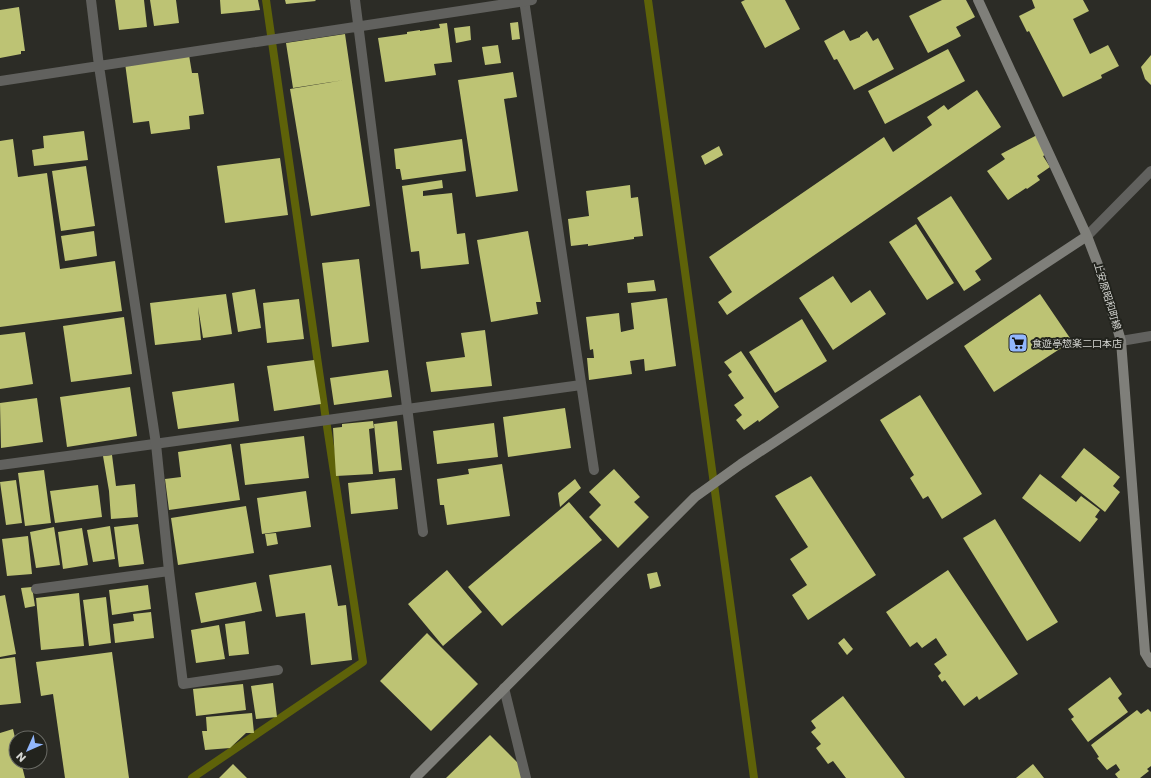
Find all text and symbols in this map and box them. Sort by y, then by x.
street label: 上安原昭和町線 [1090,260,1125,332]
supermarket icon: 食遊亭惣楽二口本店 [1007,332,1029,354]
place label: 食遊亭惣楽二口本店 [1032,336,1122,351]
north arrow [8,730,48,770]
text: N [12,748,30,766]

